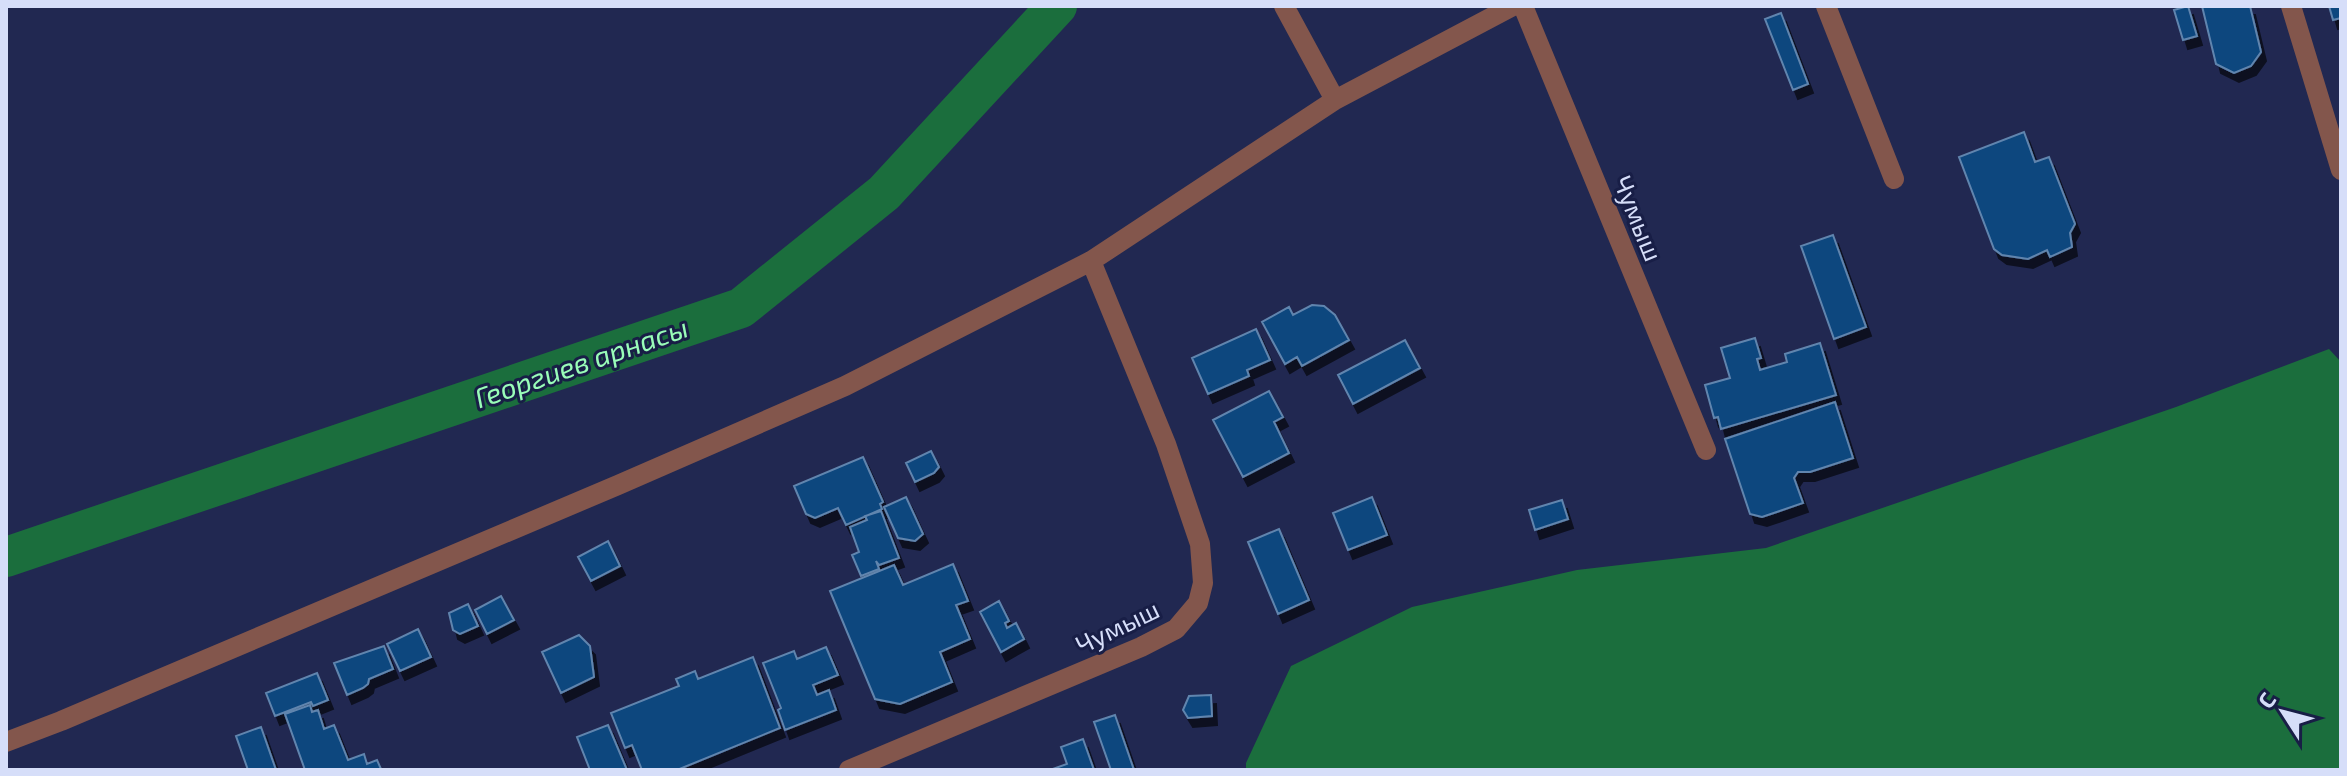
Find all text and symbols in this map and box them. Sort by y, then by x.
street label: Чумыш [1607,171,1670,266]
water label: Георгиев арнасы [470,310,692,414]
street label: Чумыш [1070,593,1164,660]
north arrow [2243,672,2323,752]
text: С [2252,687,2280,713]

